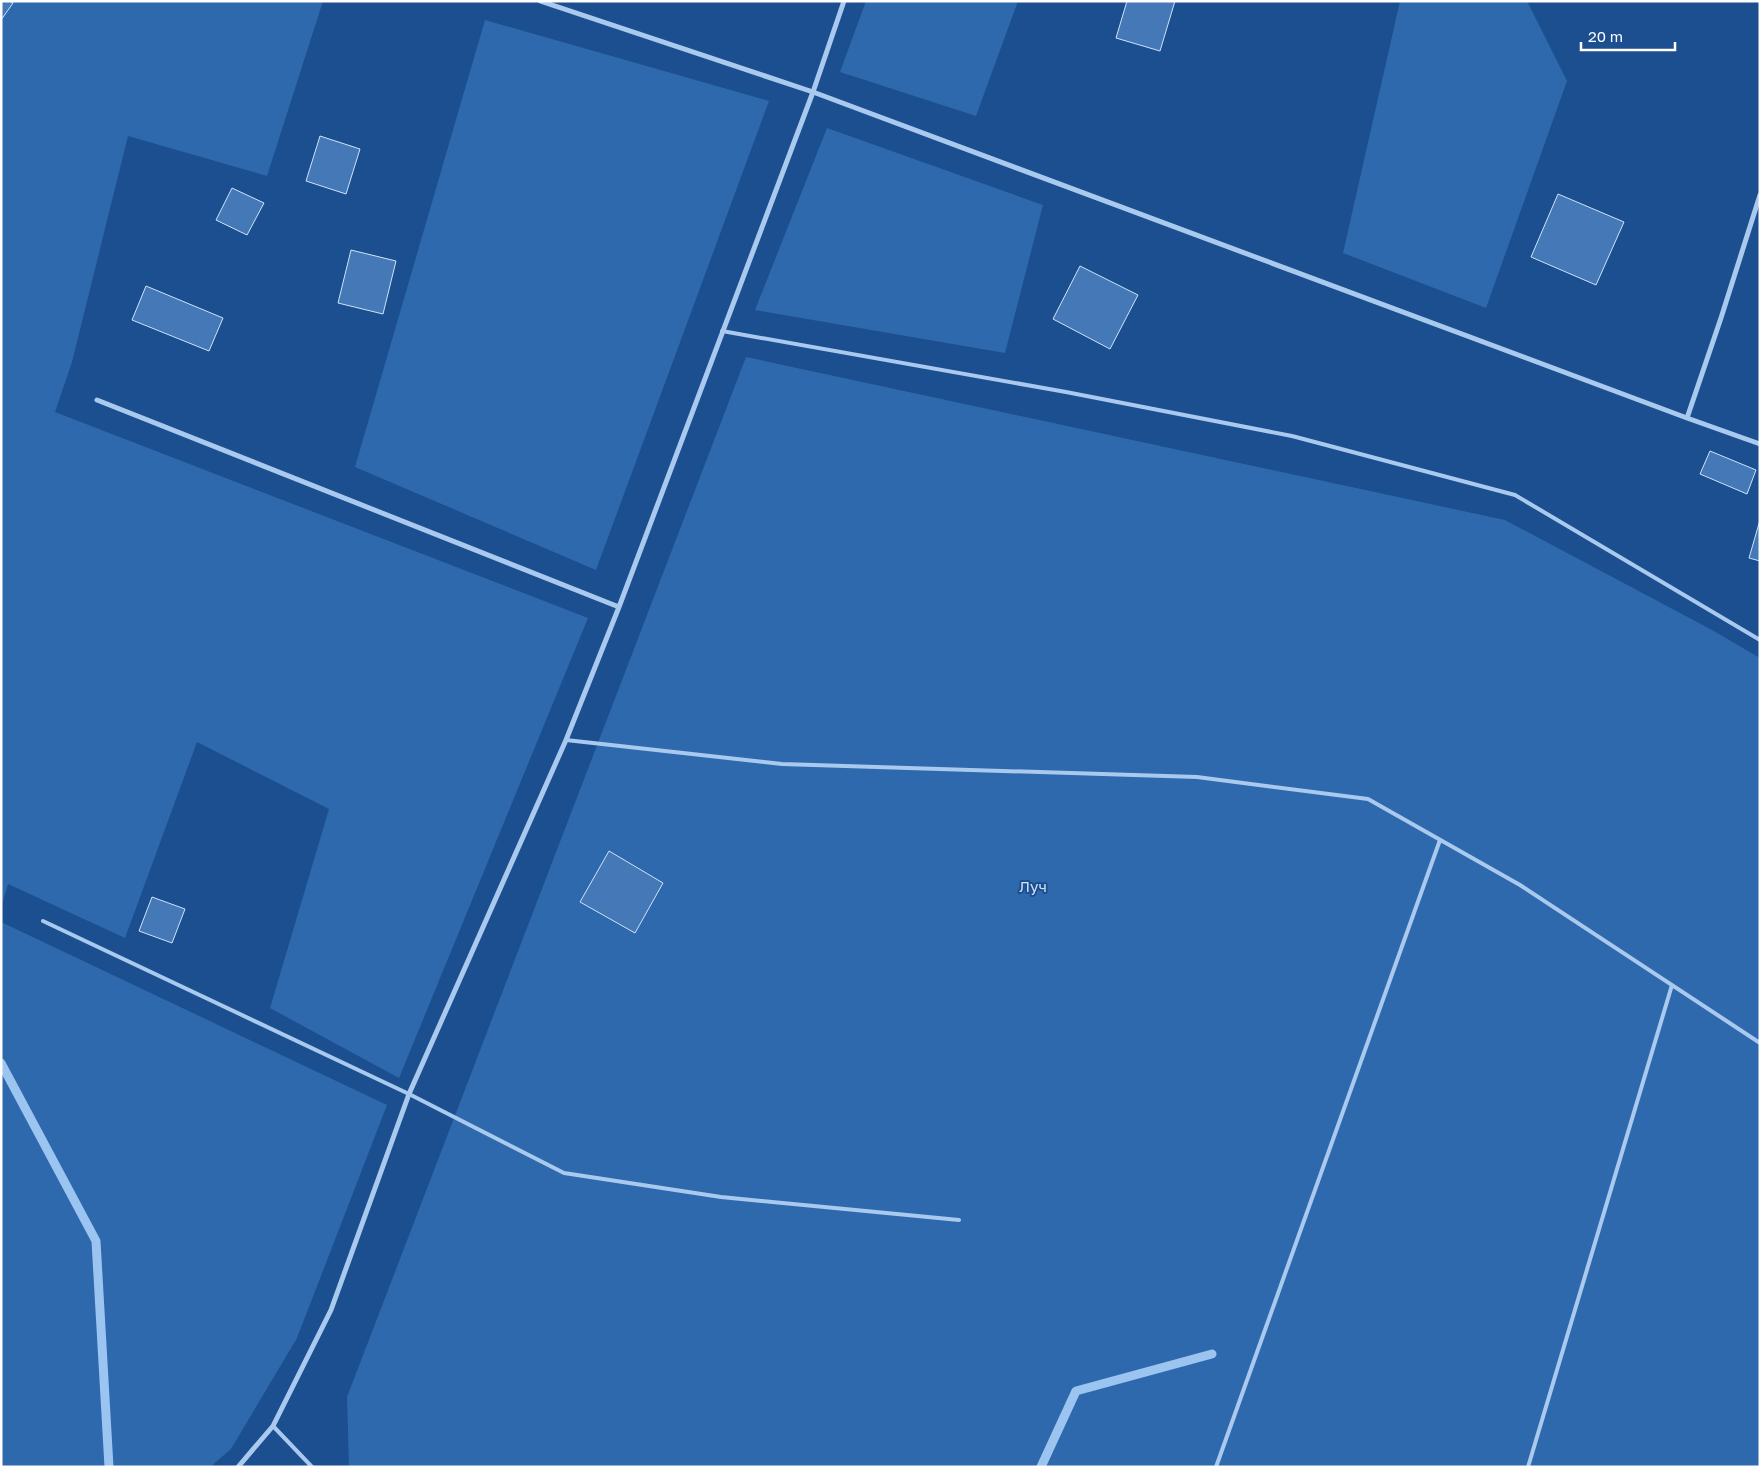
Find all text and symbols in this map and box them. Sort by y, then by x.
scale bar [1581,20,1675,52]
text: 20 m [1588,27,1623,45]
park label: Луч [1019,877,1047,895]

